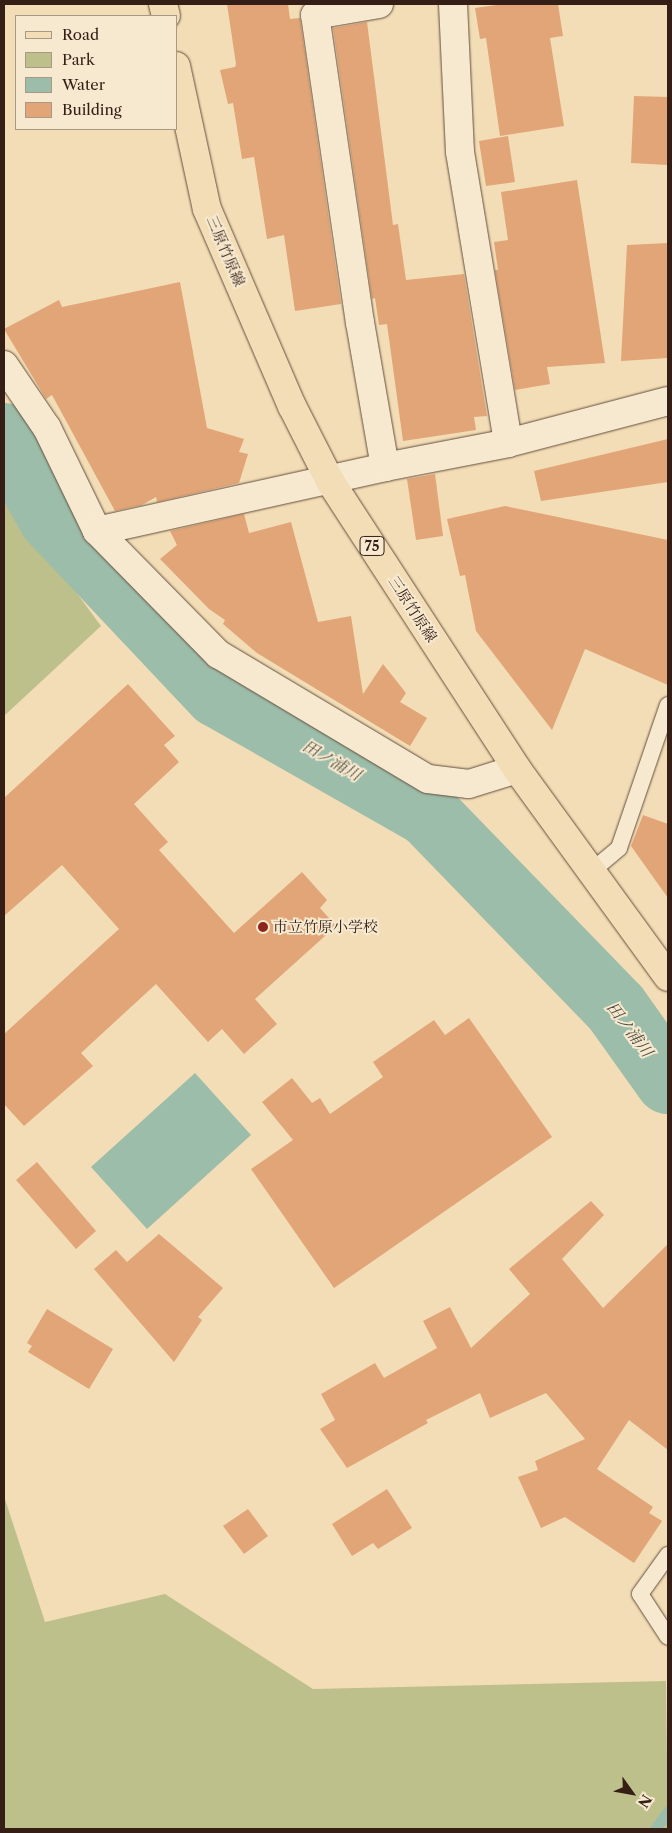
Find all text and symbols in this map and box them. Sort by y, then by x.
legend [15,15,178,130]
text: Road [62,25,99,44]
text: Park [62,50,95,69]
text: Water [62,75,105,94]
text: Building [62,100,122,119]
street label: 三原竹原線 [203,213,249,289]
road number: 75 [360,534,384,558]
street label: 三原竹原線 [385,573,441,645]
water label: 田ノ浦川 [299,736,365,784]
place label: 市立竹原小学校 [273,918,378,936]
marker: 市立竹原小学校 [257,921,269,933]
water label: 田ノ浦川 [603,998,657,1060]
north arrow [607,1768,657,1818]
text: N [634,1791,656,1811]

